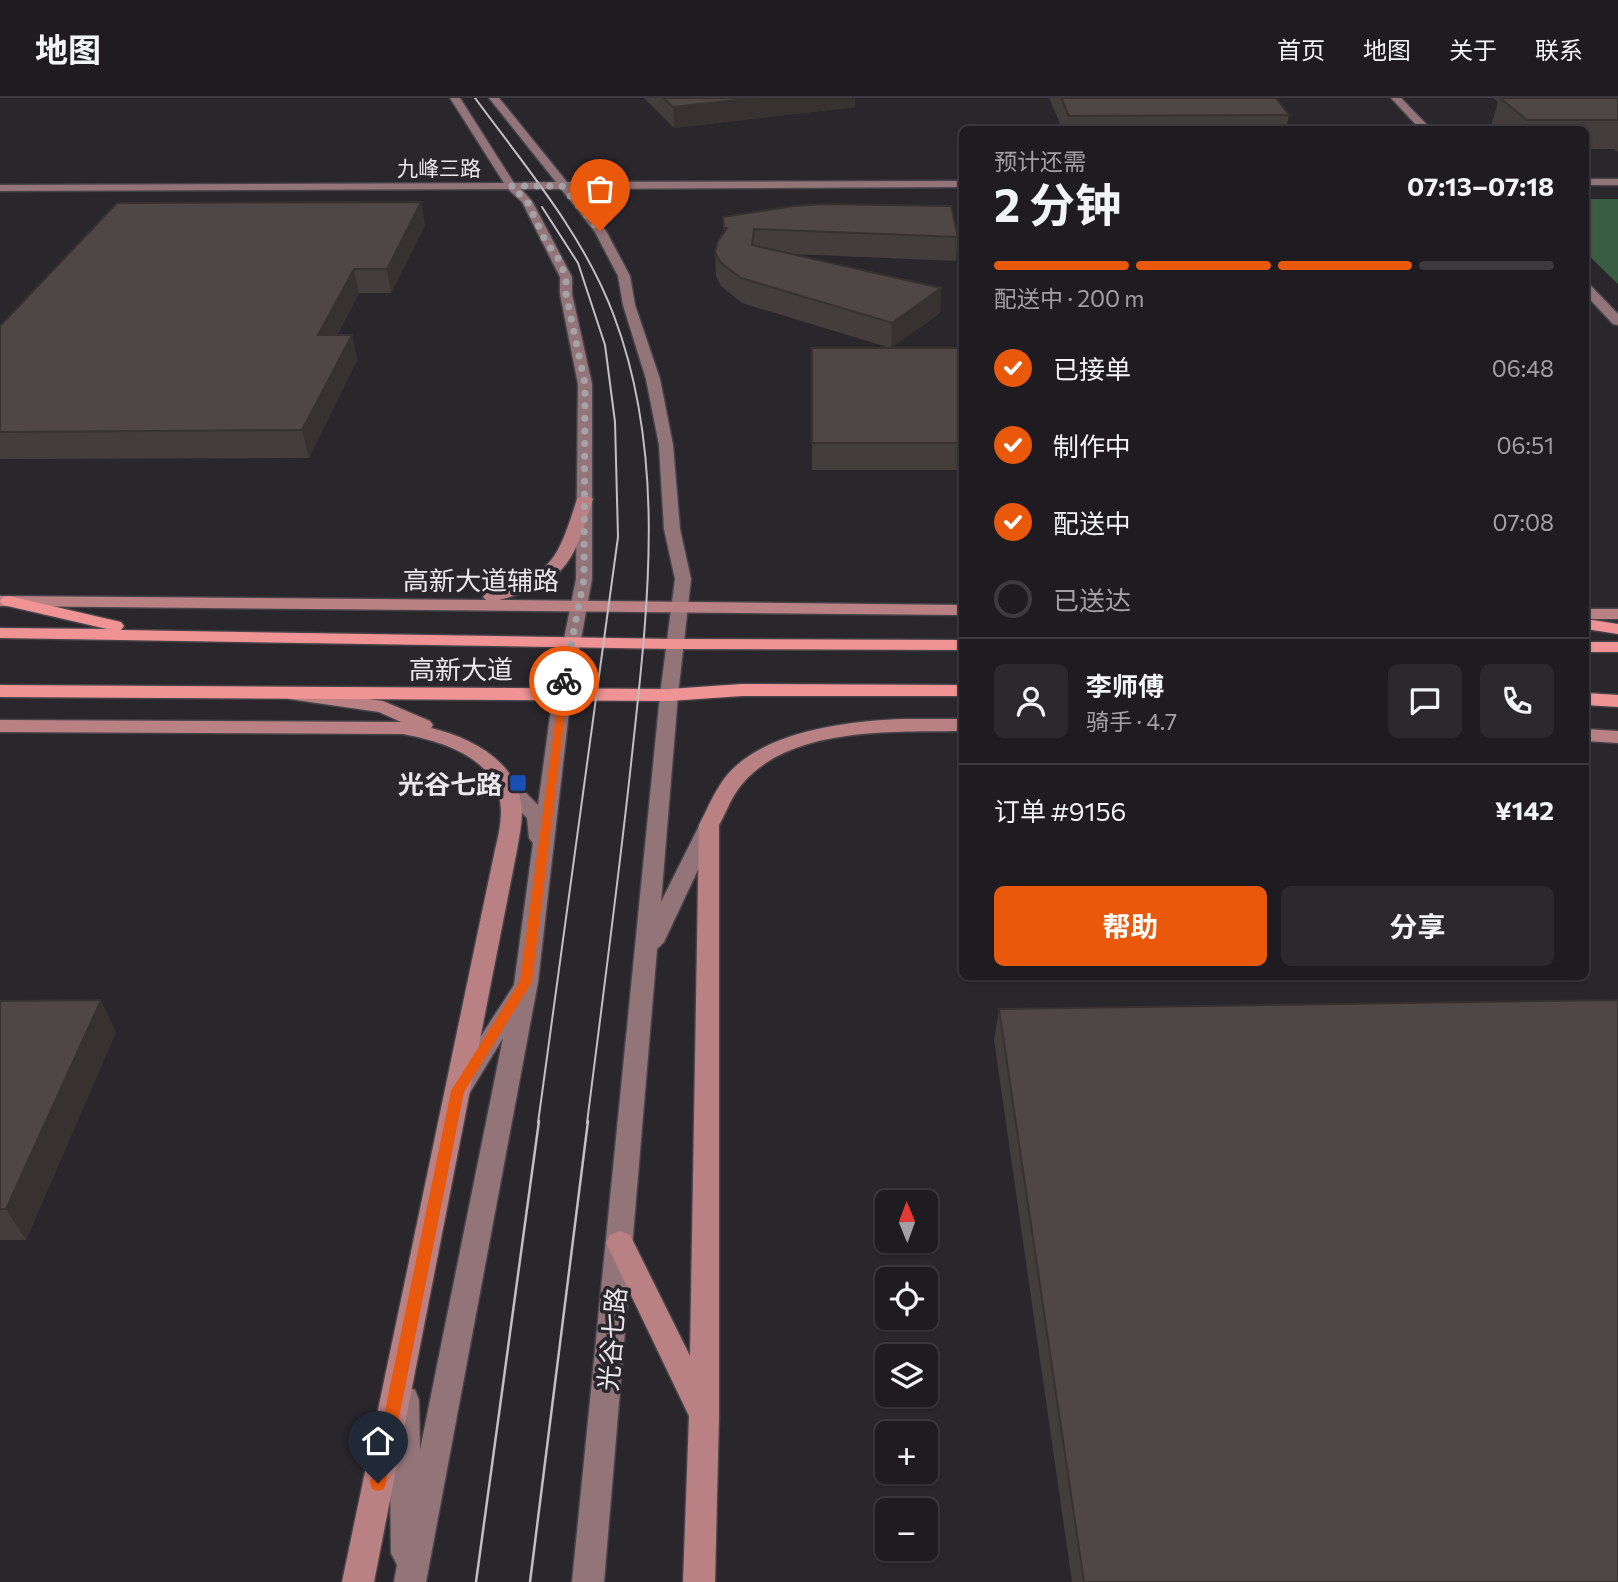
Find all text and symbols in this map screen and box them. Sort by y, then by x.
text: 地图 [35,28,101,69]
text: 首页 [1277,35,1325,64]
text: 地图 [1363,35,1411,64]
text: 关于 [1449,35,1497,64]
text: 联系 [1535,35,1583,64]
text: 预计还需 [994,147,1086,175]
street label: 九峰三路 [397,155,481,180]
pin [570,159,630,231]
icon: bag [581,170,619,208]
text: 07:13–07:18 [1407,170,1554,201]
text: 2 分钟 [994,175,1121,231]
text: 配送中 · 200 m [994,284,1144,312]
icon: check [994,349,1032,387]
text: 已接单 [1053,353,1131,384]
text: 06:48 [1492,354,1554,382]
icon: check [994,426,1032,464]
text: 制作中 [1053,430,1131,461]
text: 06:51 [1497,431,1554,459]
icon: check [994,503,1032,541]
text: 配送中 [1053,507,1131,538]
text: 07:08 [1493,508,1554,536]
street label: 高新大道辅路 [403,564,559,595]
text: 已送达 [1053,584,1131,615]
courier [529,646,599,716]
street label: 高新大道 [409,653,513,684]
icon: bike [545,662,583,700]
button: person [994,664,1068,738]
button: chat [1388,664,1462,738]
button: phone [1480,664,1554,738]
text: 李师傅 [1086,670,1164,701]
text: 骑手 · 4.7 [1086,707,1177,735]
place label: 光谷七路 [398,768,502,799]
marker: 光谷七路 [508,773,528,793]
text: ¥142 [1495,794,1554,825]
text: 订单 #9156 [994,795,1126,826]
button: 帮助 [994,886,1267,966]
button: 分享 [1281,886,1554,966]
north arrow [875,1190,938,1253]
map controls [875,1190,938,1561]
button: locate [875,1267,938,1330]
street label: 光谷七路 [591,1286,631,1392]
button: layers [875,1344,938,1407]
pin [348,1411,408,1483]
button: + [875,1421,938,1484]
icon: home [359,1422,397,1460]
button: − [875,1498,938,1561]

